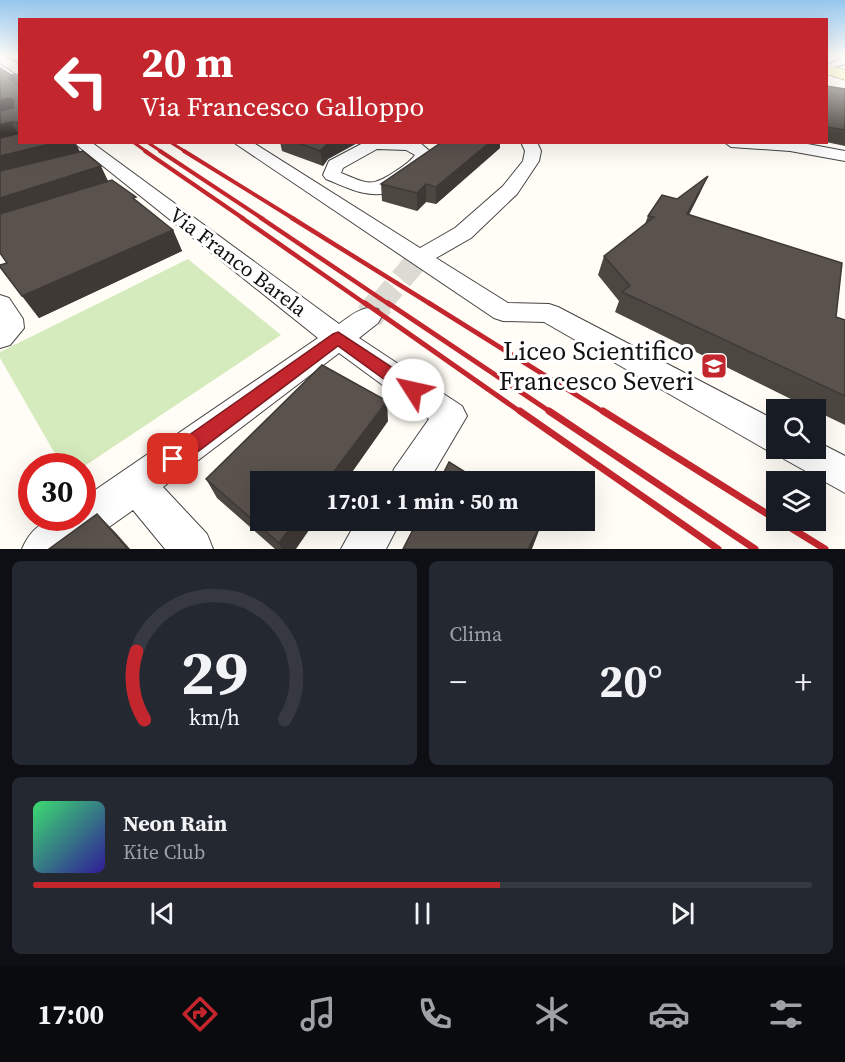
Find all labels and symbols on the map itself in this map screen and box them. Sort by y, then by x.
street label: Via Franco Barela [164,200,313,323]
place label: Liceo Scientifico Francesco Severi [499,333,694,399]
school or university icon: Liceo Scientifico Francesco Severi [699,351,729,381]
position arrow [381,358,445,422]
pin [147,433,198,484]
speed limit sign: 30 [18,453,96,531]

